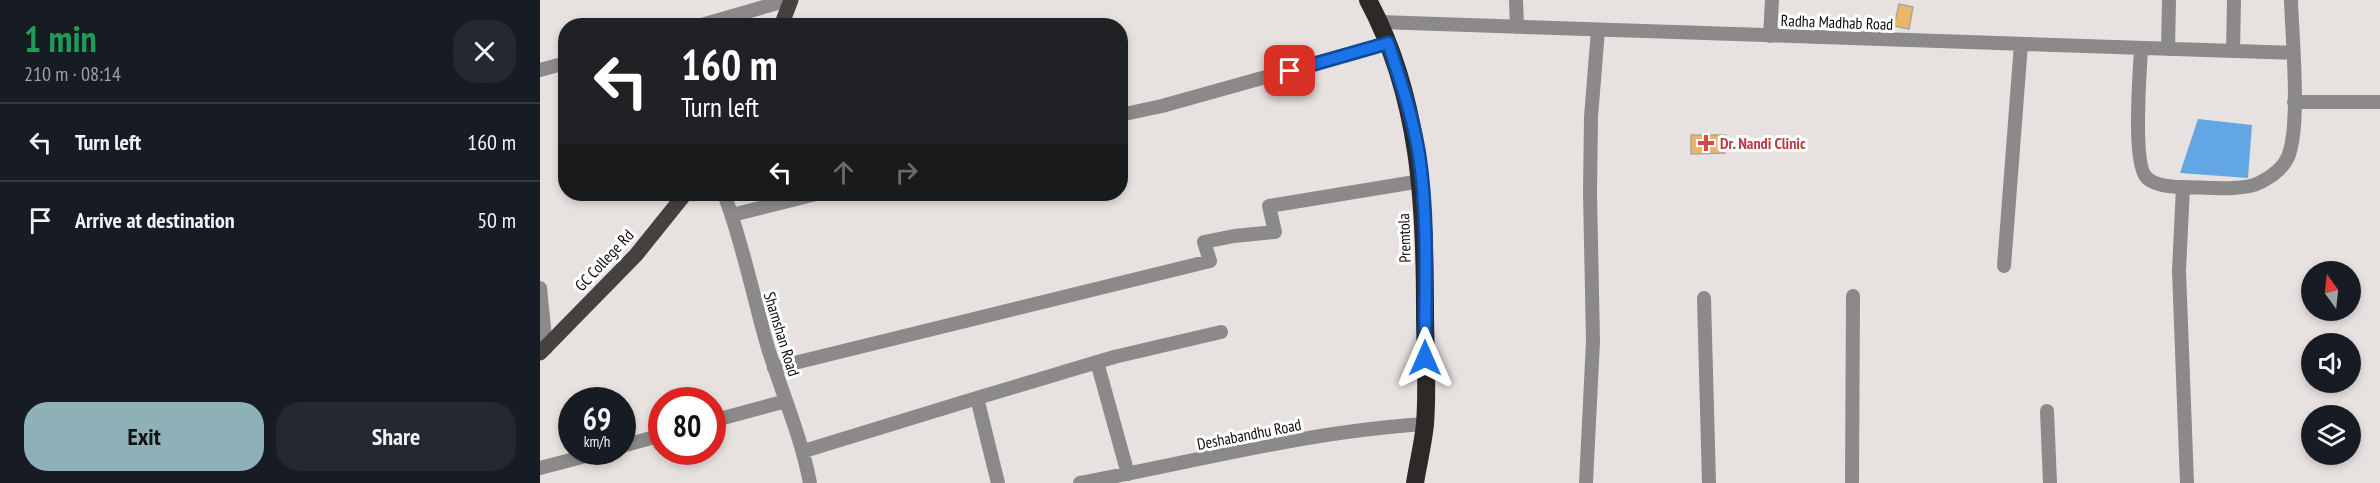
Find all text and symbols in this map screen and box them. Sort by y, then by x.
street label: Radha Madhab Road [1780,10,1894,34]
text: 1 min [24,15,97,62]
button: close [453,20,516,83]
text: 160 m [681,37,778,92]
icon: left [582,42,660,120]
pin [1264,45,1315,96]
icon: arrive [1273,54,1306,87]
text: 210 m · 08:14 [24,61,121,87]
text: Turn left [681,90,759,124]
icon: left [24,126,57,159]
text: Turn left [75,128,141,156]
text: 160 m [467,128,516,156]
place label: Dr. Nandi Clinic [1720,133,1806,153]
marker: Dr. Nandi Clinic [1697,134,1715,152]
icon: left [764,156,797,189]
icon: ahead [827,156,860,189]
icon: right [890,156,923,189]
icon: arrive [24,204,57,237]
text: Arrive at destination [75,206,235,234]
text: 50 m [477,206,516,234]
street label: Premtola [1393,213,1415,263]
street label: GC College Rd [570,225,638,295]
north arrow [2301,261,2361,321]
map controls [2301,261,2361,465]
street label: Shamshan Road [760,289,804,379]
position arrow [1393,326,1457,390]
button: sound [2301,333,2361,393]
speed limit sign: 80 [648,387,726,465]
text: 69 [583,399,611,438]
button: Exit [24,402,264,471]
button: Share [276,402,516,471]
button: layers [2301,405,2361,465]
street label: Deshabandhu Road [1195,414,1303,454]
text: km/h [584,432,610,451]

